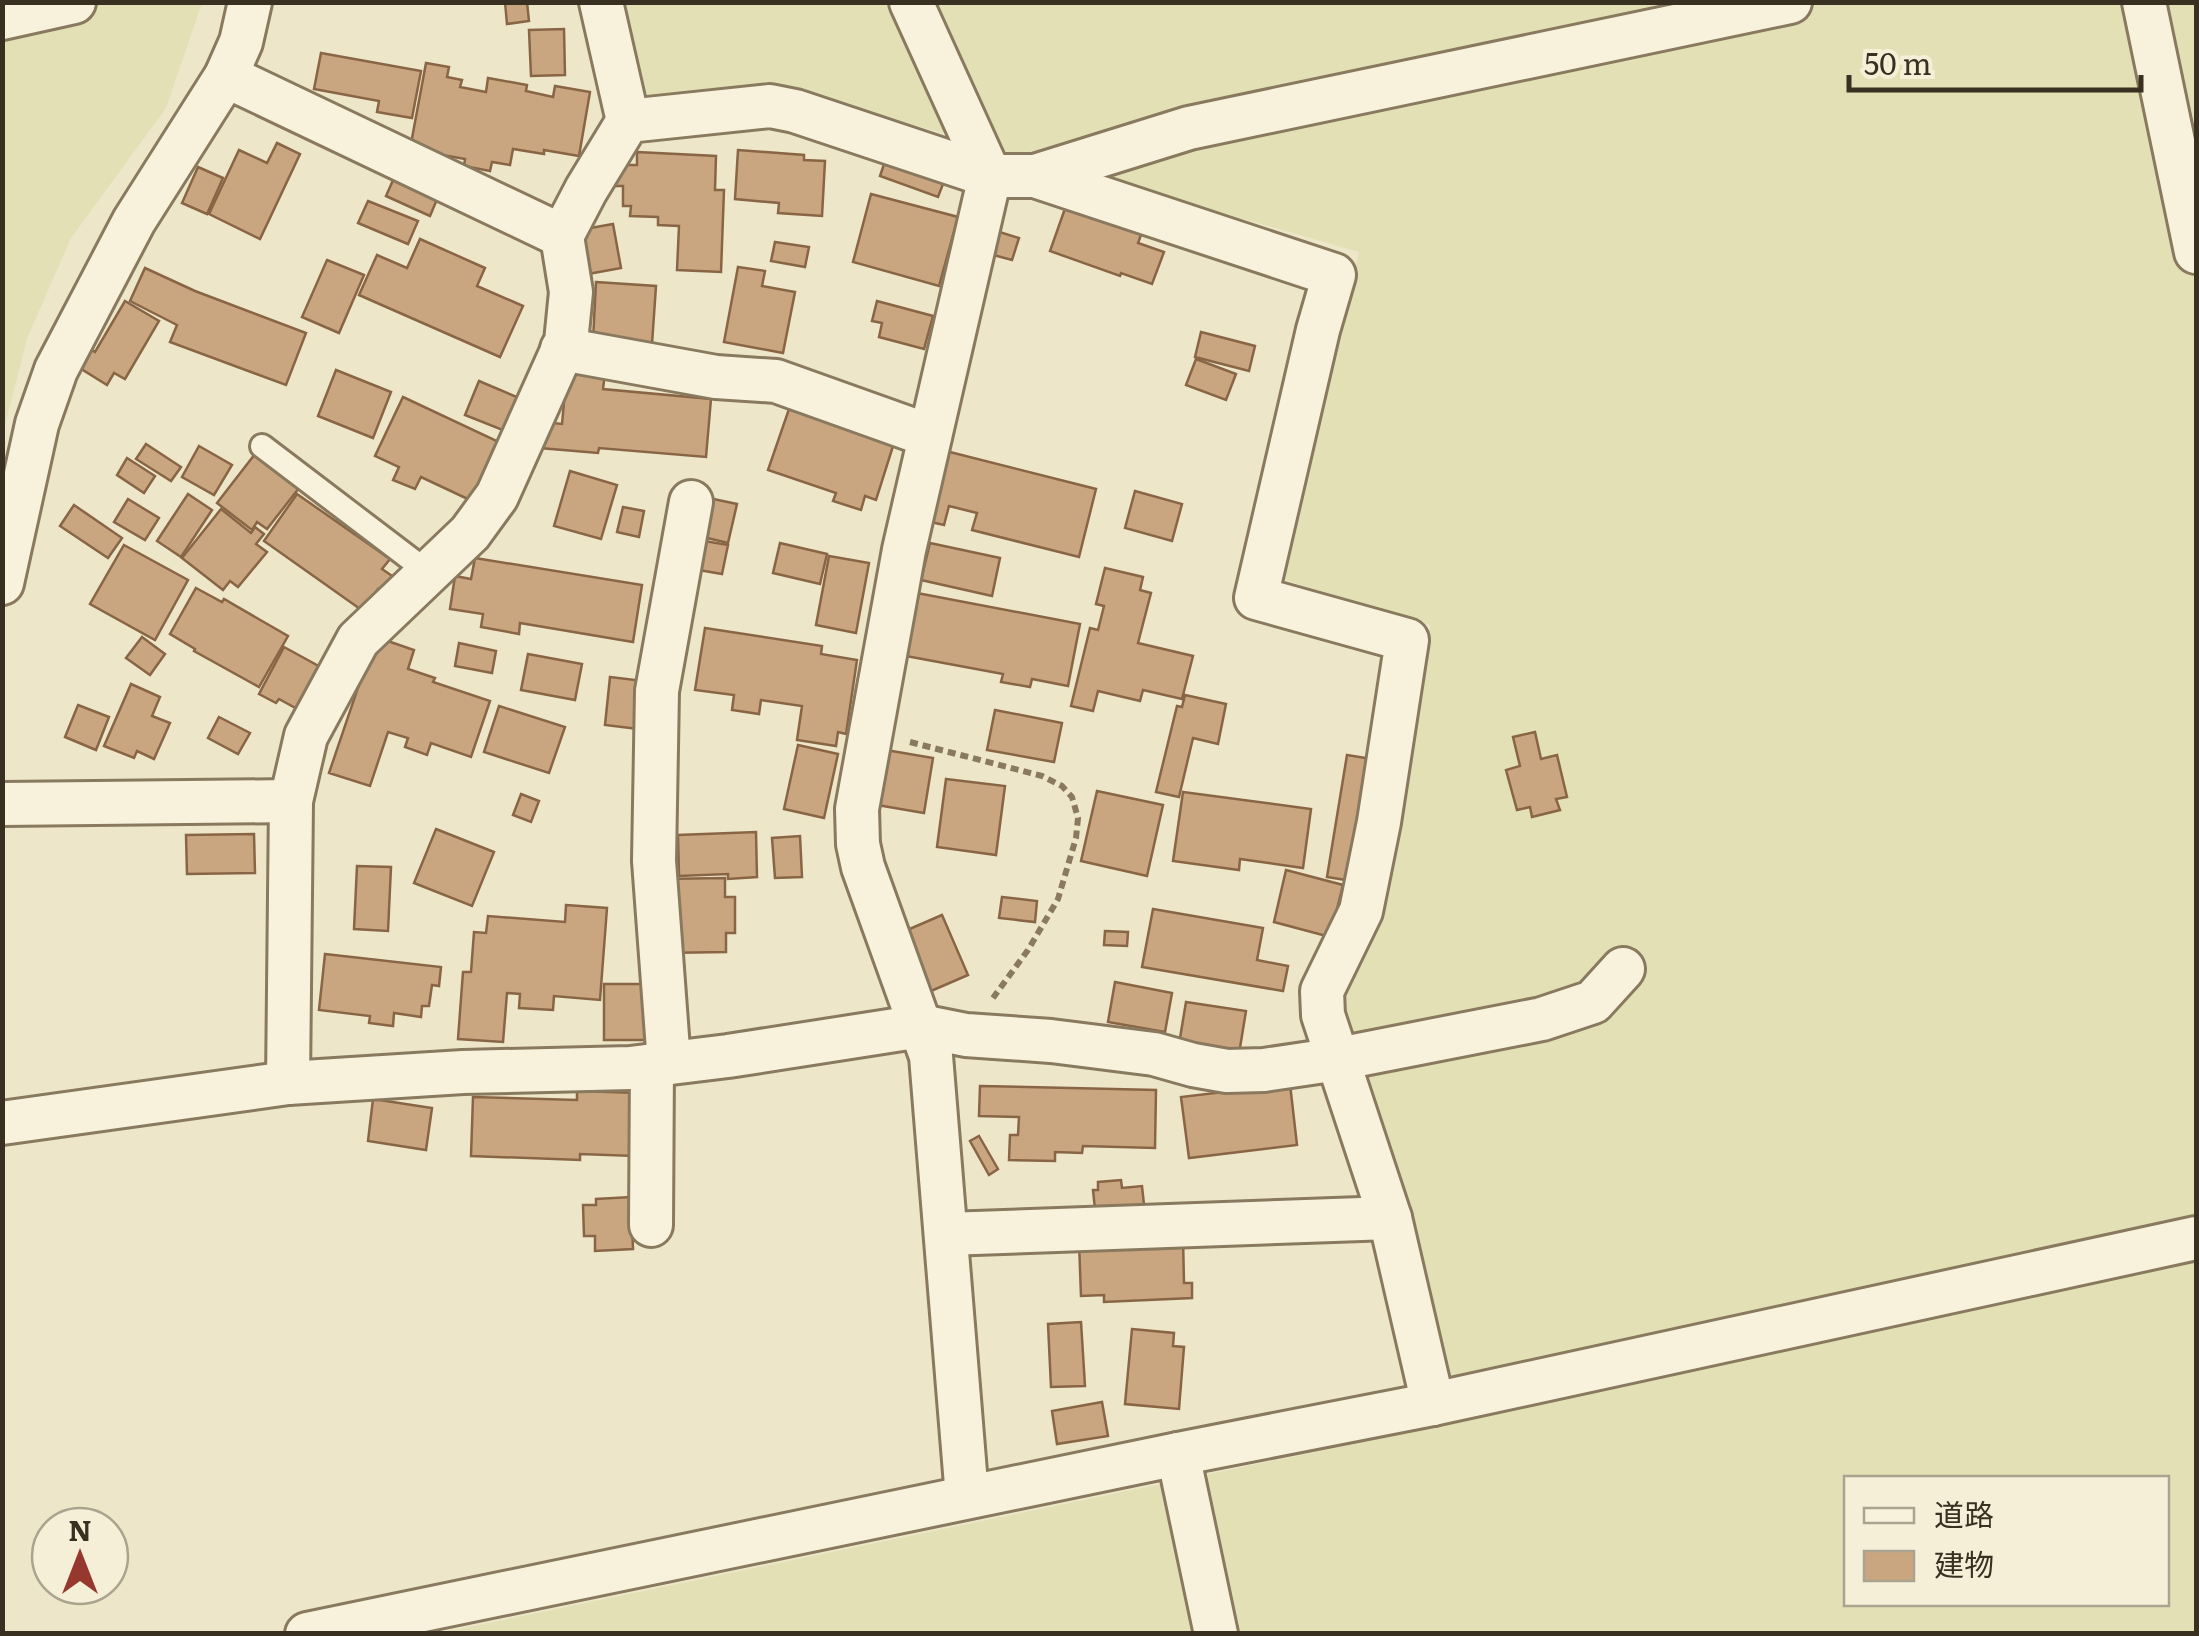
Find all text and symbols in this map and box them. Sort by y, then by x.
scale bar [1849,30,2142,92]
text: 50 m [1864,40,1932,84]
legend [1844,1476,2169,1606]
text: 道路 [1934,1491,1994,1535]
north arrow [30,1506,130,1606]
text: N [68,1508,92,1550]
text: 建物 [1934,1541,1994,1585]

